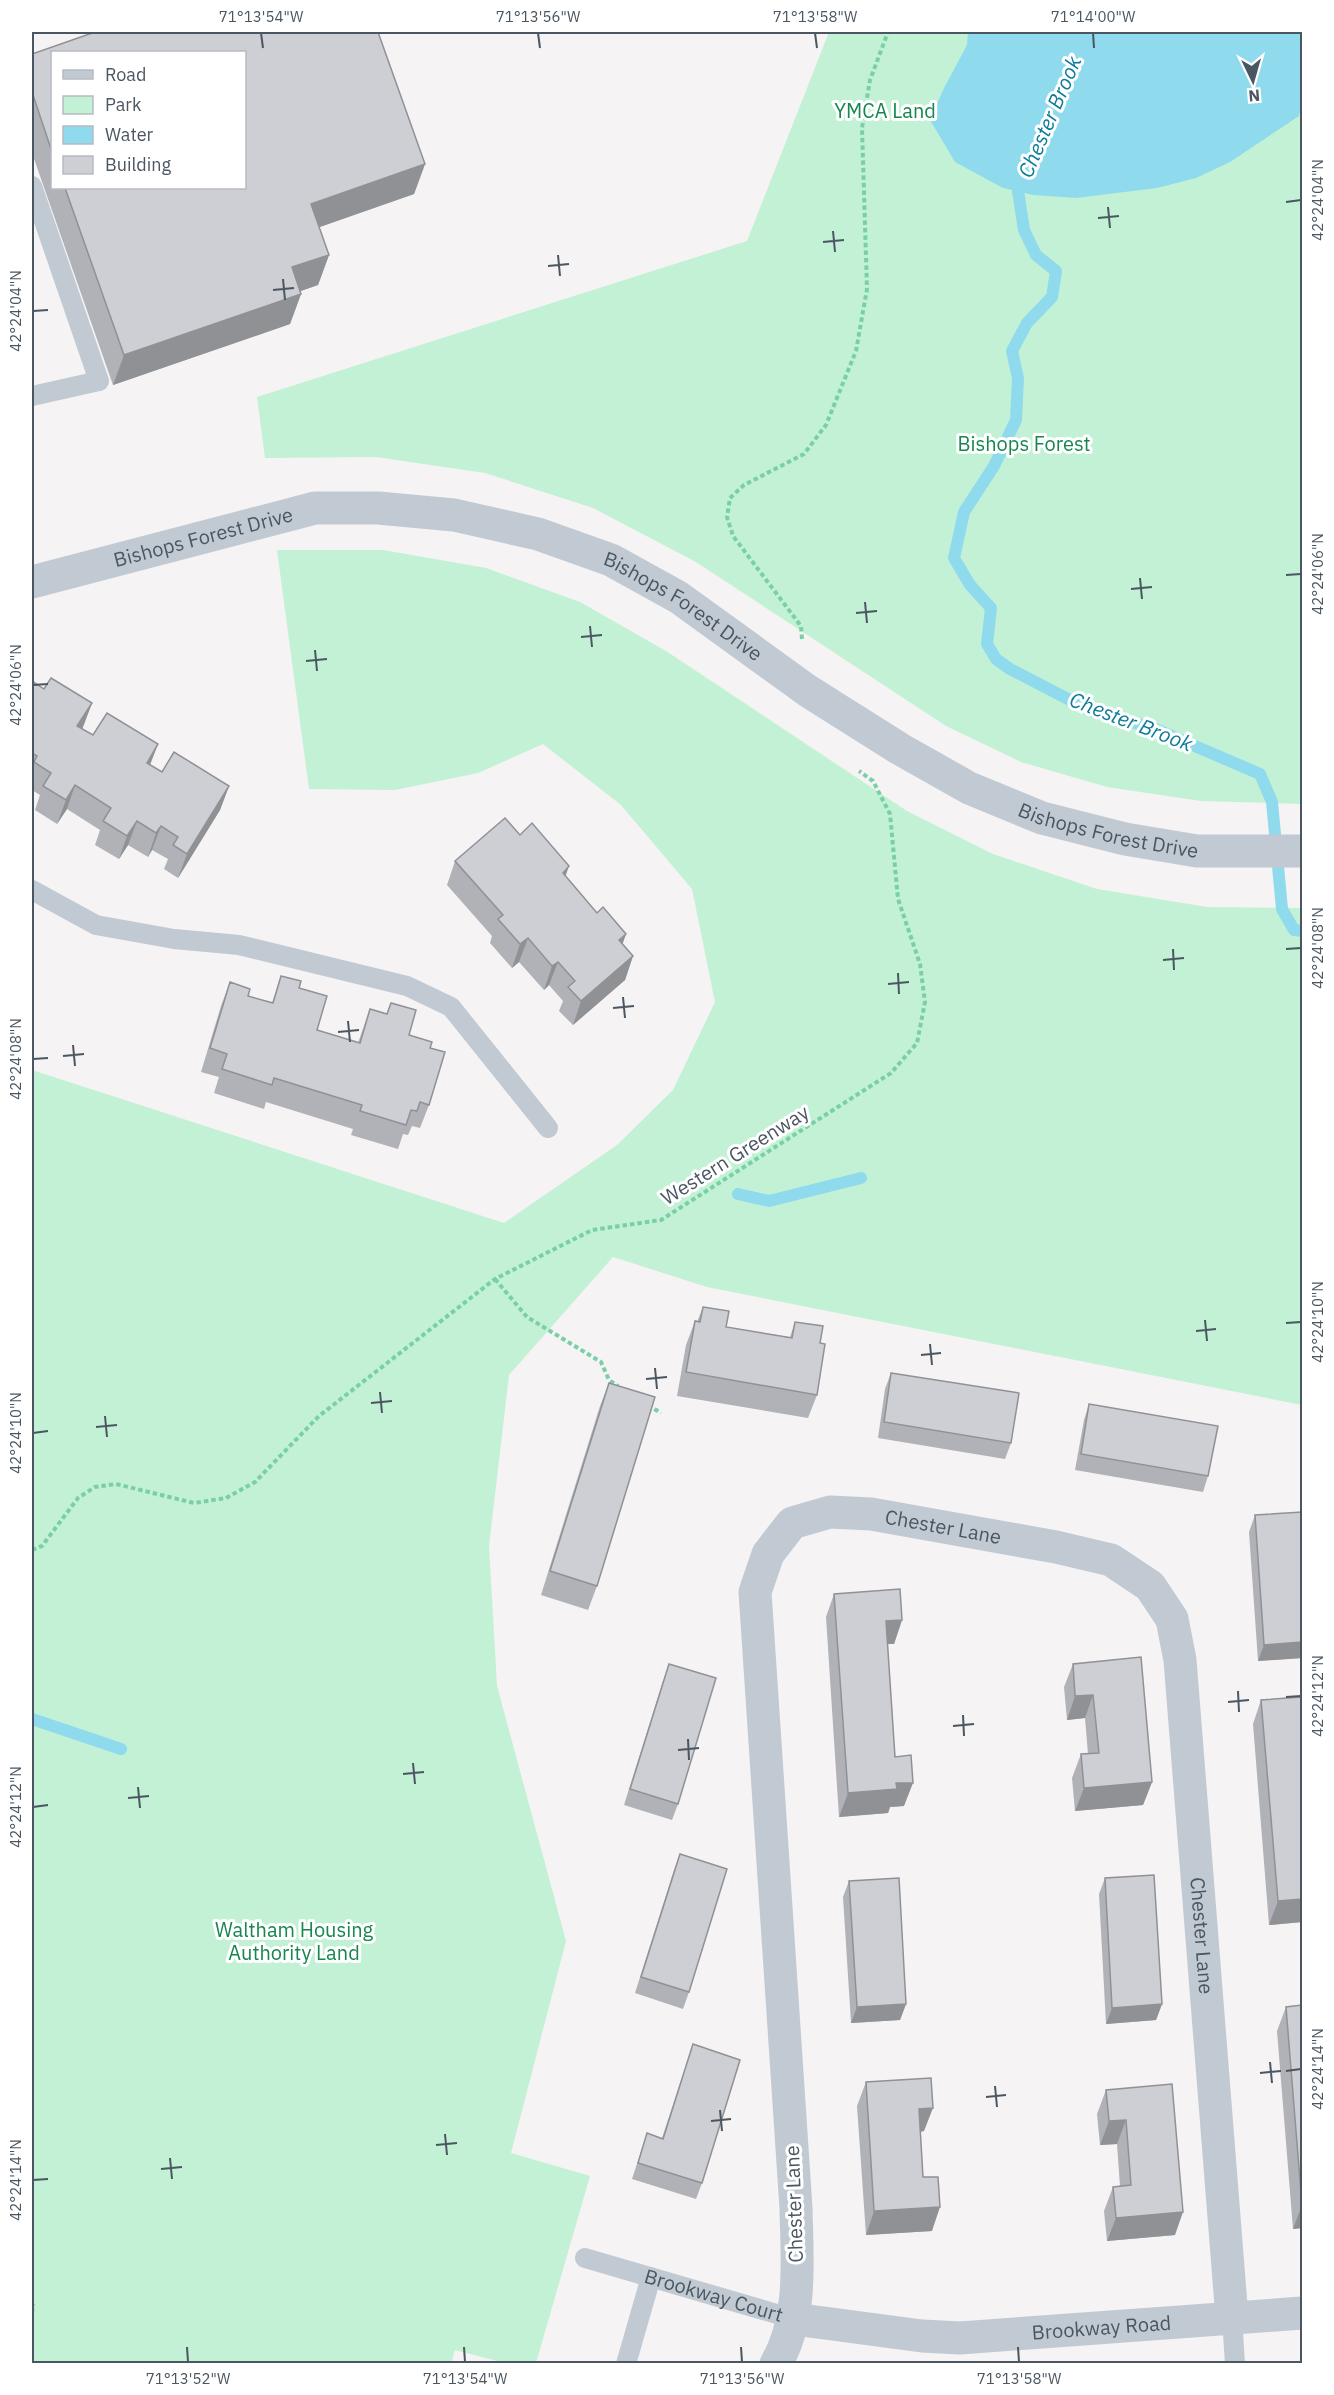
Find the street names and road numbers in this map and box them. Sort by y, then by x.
street label: Bishops Forest Drive [110,500,296,573]
street label: Bishops Forest Drive [600,545,768,667]
street label: Bishops Forest Drive [1014,796,1201,864]
street label: Western Greenway [656,1098,814,1211]
street label: Chester Lane [883,1503,1003,1550]
street label: Chester Lane [1184,1876,1220,1995]
street label: Chester Lane [778,2145,809,2263]
street label: Brookway Court [641,2262,786,2328]
street label: Brookway Road [1031,2309,1172,2346]

